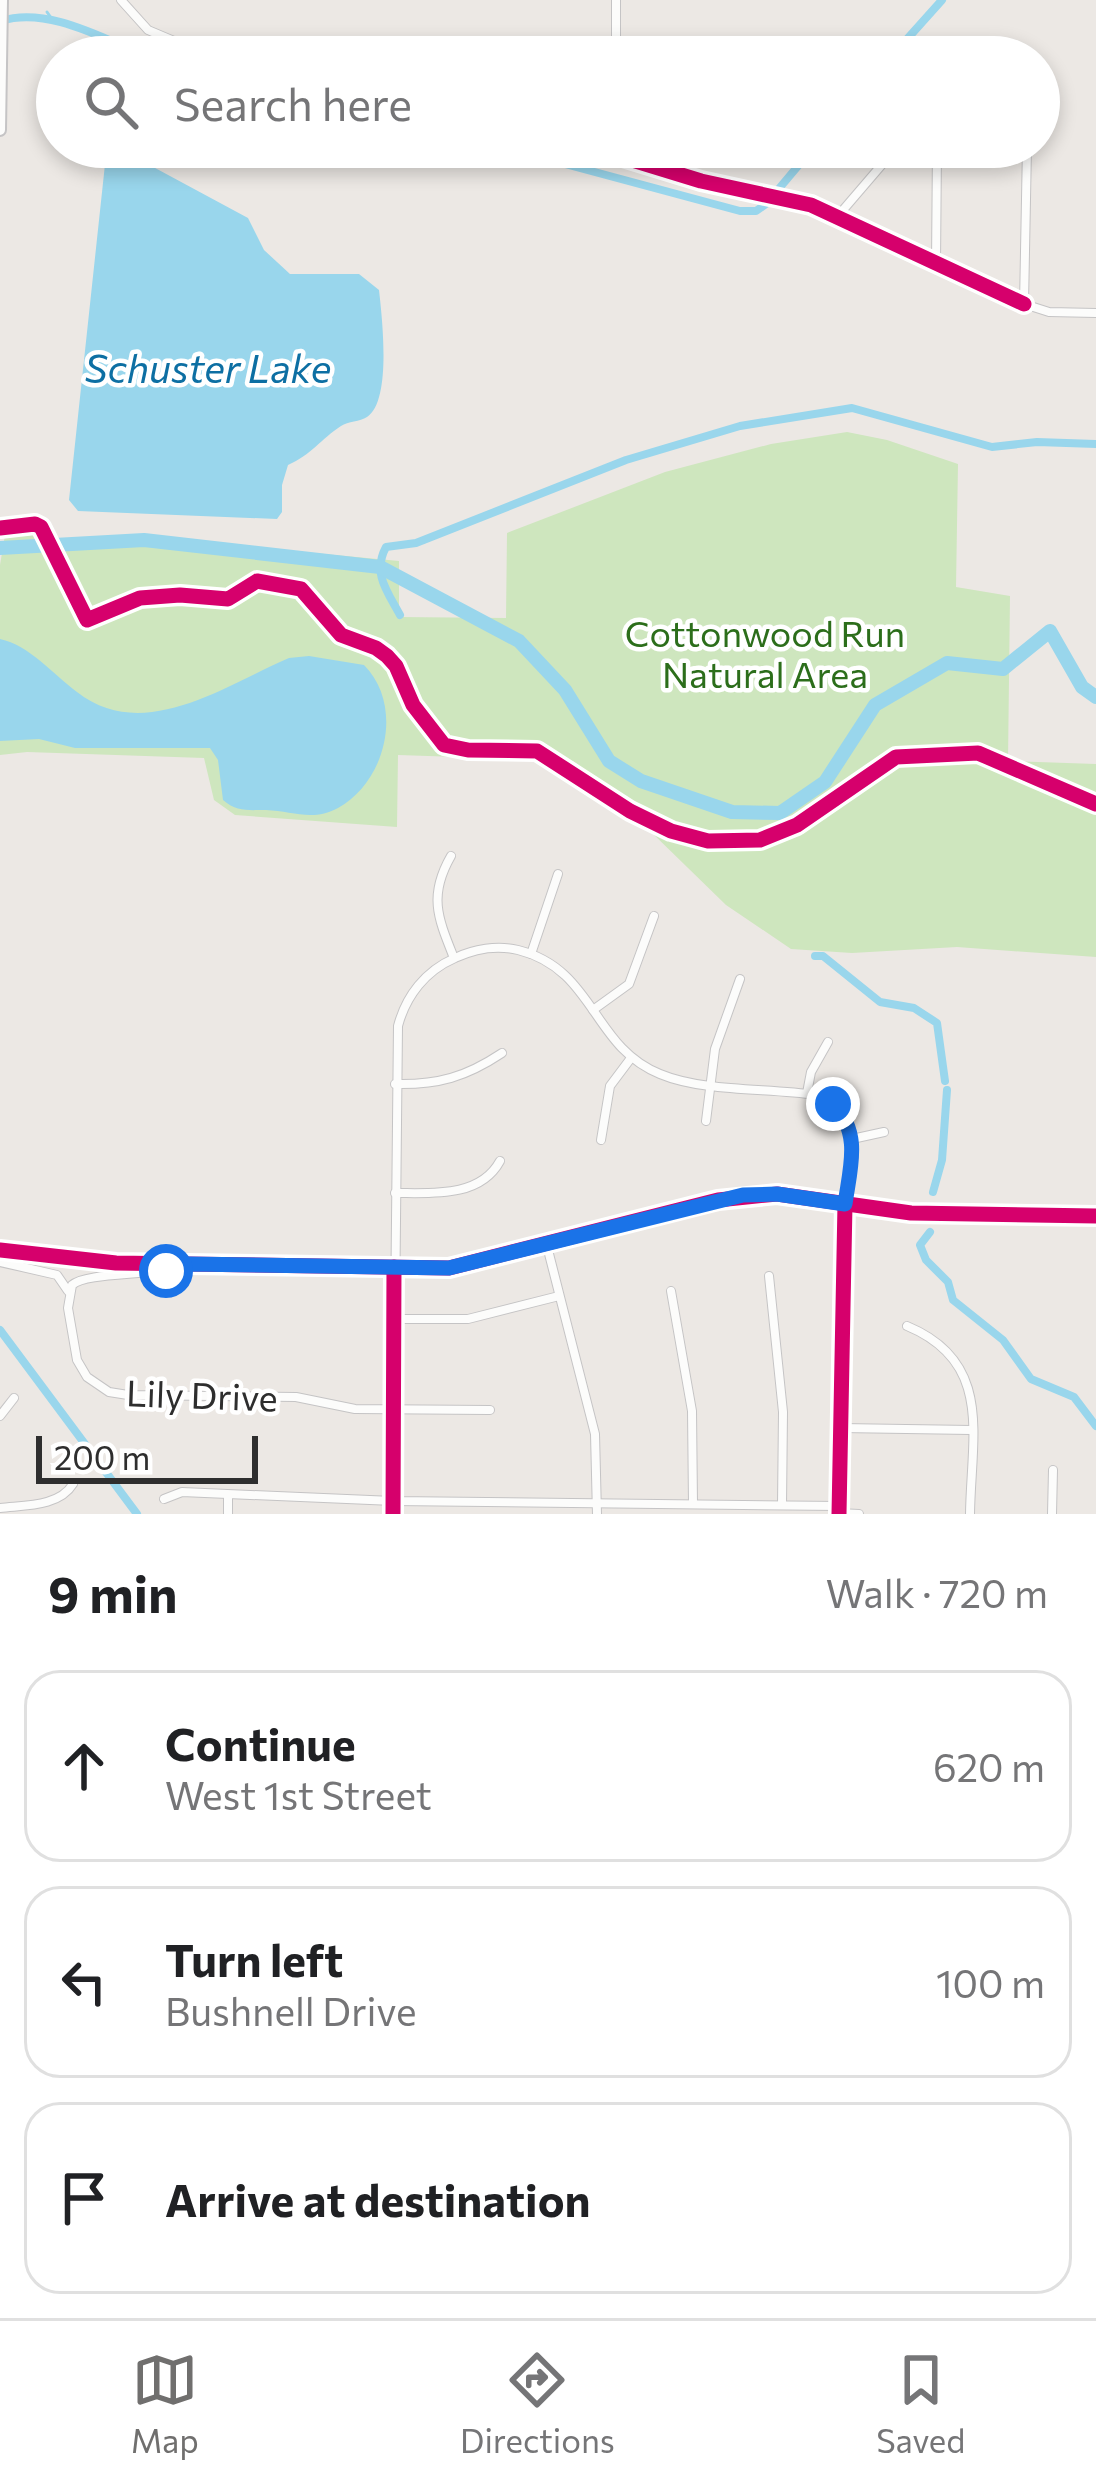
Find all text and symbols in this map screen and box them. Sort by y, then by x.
search box [36,36,1060,168]
icon: search [78,69,144,135]
text: Search here [174,75,412,130]
water label: Schuster Lake [85,343,331,391]
park label: Cottonwood Run Natural Area [625,610,905,695]
route end [806,1077,860,1131]
route start [139,1244,193,1298]
street label: Lily Drive [126,1369,278,1419]
scale bar [36,1430,258,1483]
text: 200 m [54,1436,150,1477]
text: 9 min [48,1561,177,1624]
text: Walk · 720 m [826,1568,1048,1616]
text: Continue [165,1715,356,1770]
icon: ahead [51,1733,117,1799]
text: 620 m [933,1742,1045,1790]
text: West 1st Street [165,1770,432,1818]
text: Turn left [165,1931,343,1986]
icon: left [51,1949,117,2015]
text: 100 m [936,1958,1045,2006]
text: Bushnell Drive [165,1986,416,2034]
icon: arrive [51,2165,117,2231]
text: Arrive at destination [165,2171,591,2226]
tab: Map [131,2347,199,2460]
tab: Directions [460,2347,615,2460]
tab: Saved [876,2347,965,2460]

